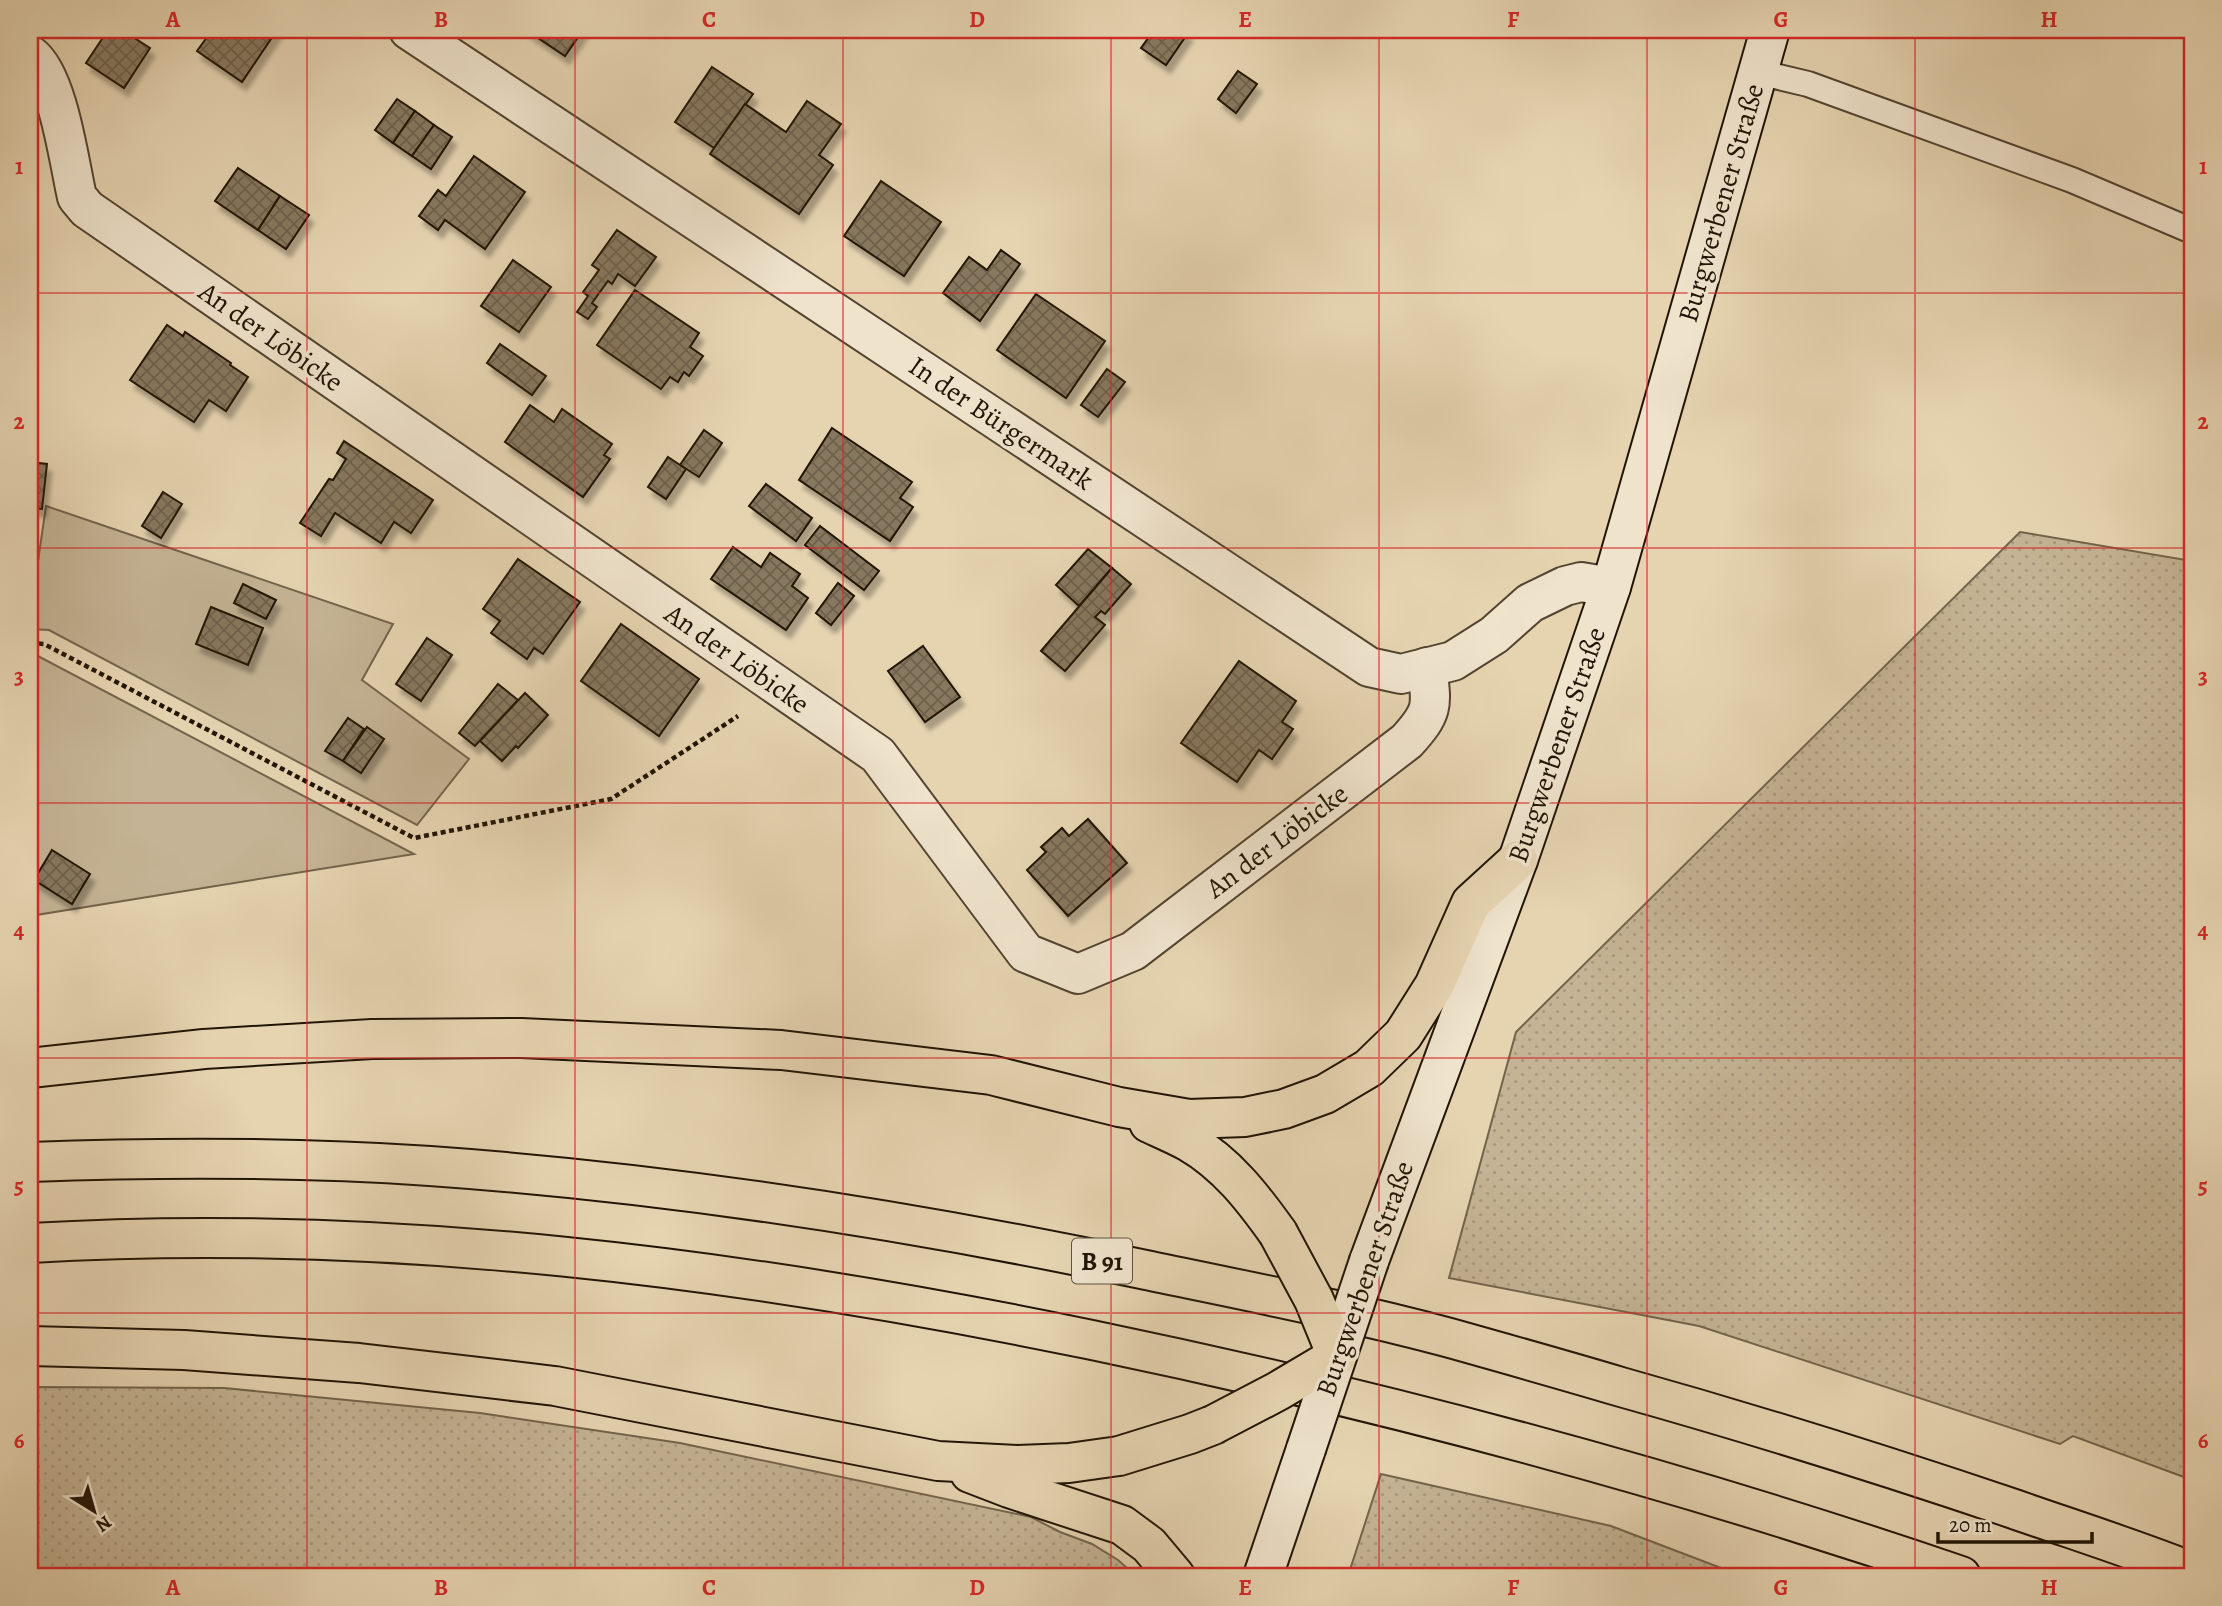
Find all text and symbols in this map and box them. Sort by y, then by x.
text: A [165,4,181,35]
text: B [434,4,448,35]
text: C [702,4,716,35]
text: D [969,4,985,35]
text: E [1238,4,1252,35]
text: F [1507,4,1520,35]
text: G [1773,4,1789,35]
text: H [2040,4,2058,35]
street label: Burgwerbener Straße [1669,79,1773,327]
text: 1 [15,151,23,182]
text: 1 [2199,151,2207,182]
street label: An der Löbicke [190,273,351,401]
street label: In der Bürgermark [901,347,1101,499]
text: 2 [13,406,25,437]
text: 2 [2197,406,2209,437]
street label: An der Löbicke [656,595,817,723]
street label: Burgwerbener Straße [1499,622,1615,868]
text: 3 [14,661,24,692]
text: 3 [2198,661,2208,692]
street label: An der Löbicke [1197,775,1356,907]
text: 4 [14,915,25,946]
text: 4 [2198,915,2209,946]
street label: Burgwerbener Straße [1307,1156,1423,1402]
text: 5 [14,1170,24,1201]
text: 5 [2198,1170,2208,1201]
road number: B 91 [1072,1238,1132,1284]
text: 6 [14,1425,25,1456]
text: 6 [2198,1425,2209,1456]
north arrow [60,1476,130,1546]
scale bar [1938,1501,2092,1545]
text: N [90,1509,117,1538]
text: 20 m [1949,1511,1992,1539]
text: A [165,1572,181,1603]
text: B [434,1572,448,1603]
text: C [702,1572,716,1603]
text: D [969,1572,985,1603]
text: E [1238,1572,1252,1603]
text: F [1507,1572,1520,1603]
text: G [1773,1572,1789,1603]
text: H [2040,1572,2058,1603]

